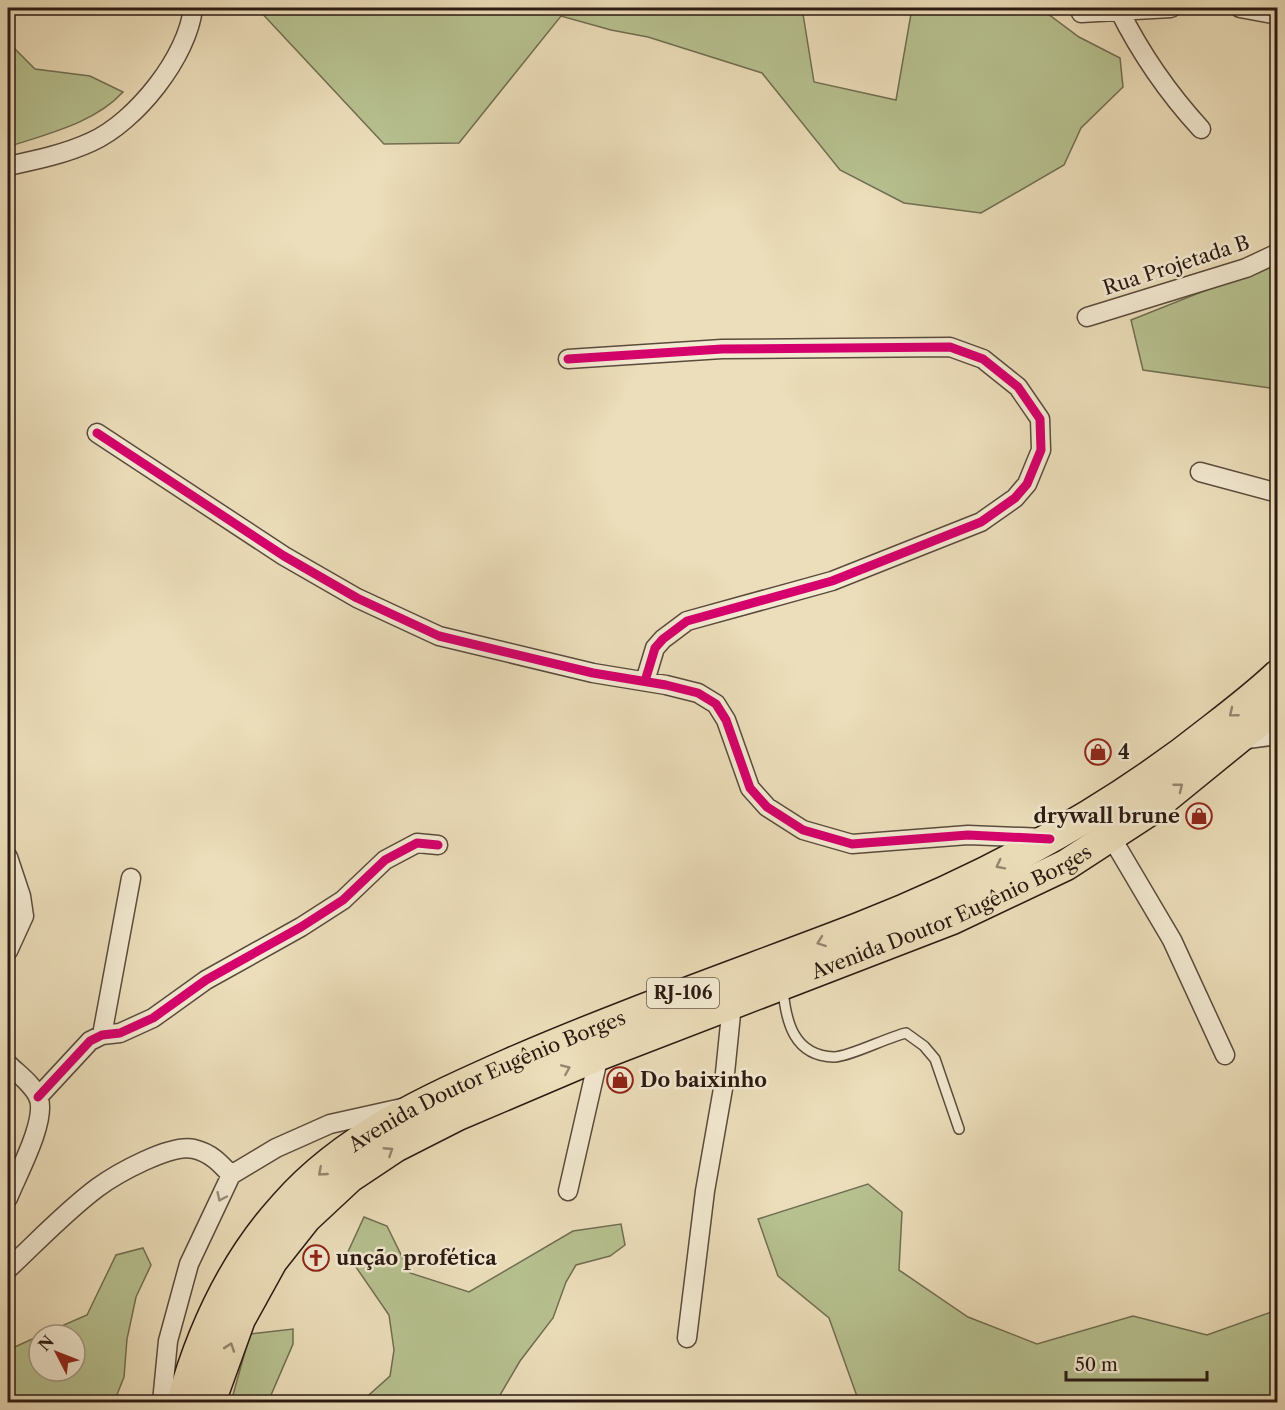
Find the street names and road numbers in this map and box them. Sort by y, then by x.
street label: Rua Projetada B [1100,230,1252,300]
street label: Avenida Doutor Eugênio Borges [807,840,1096,984]
road number: RJ-106 [647,978,719,1008]
street label: Avenida Doutor Eugênio Borges [343,1005,629,1158]

